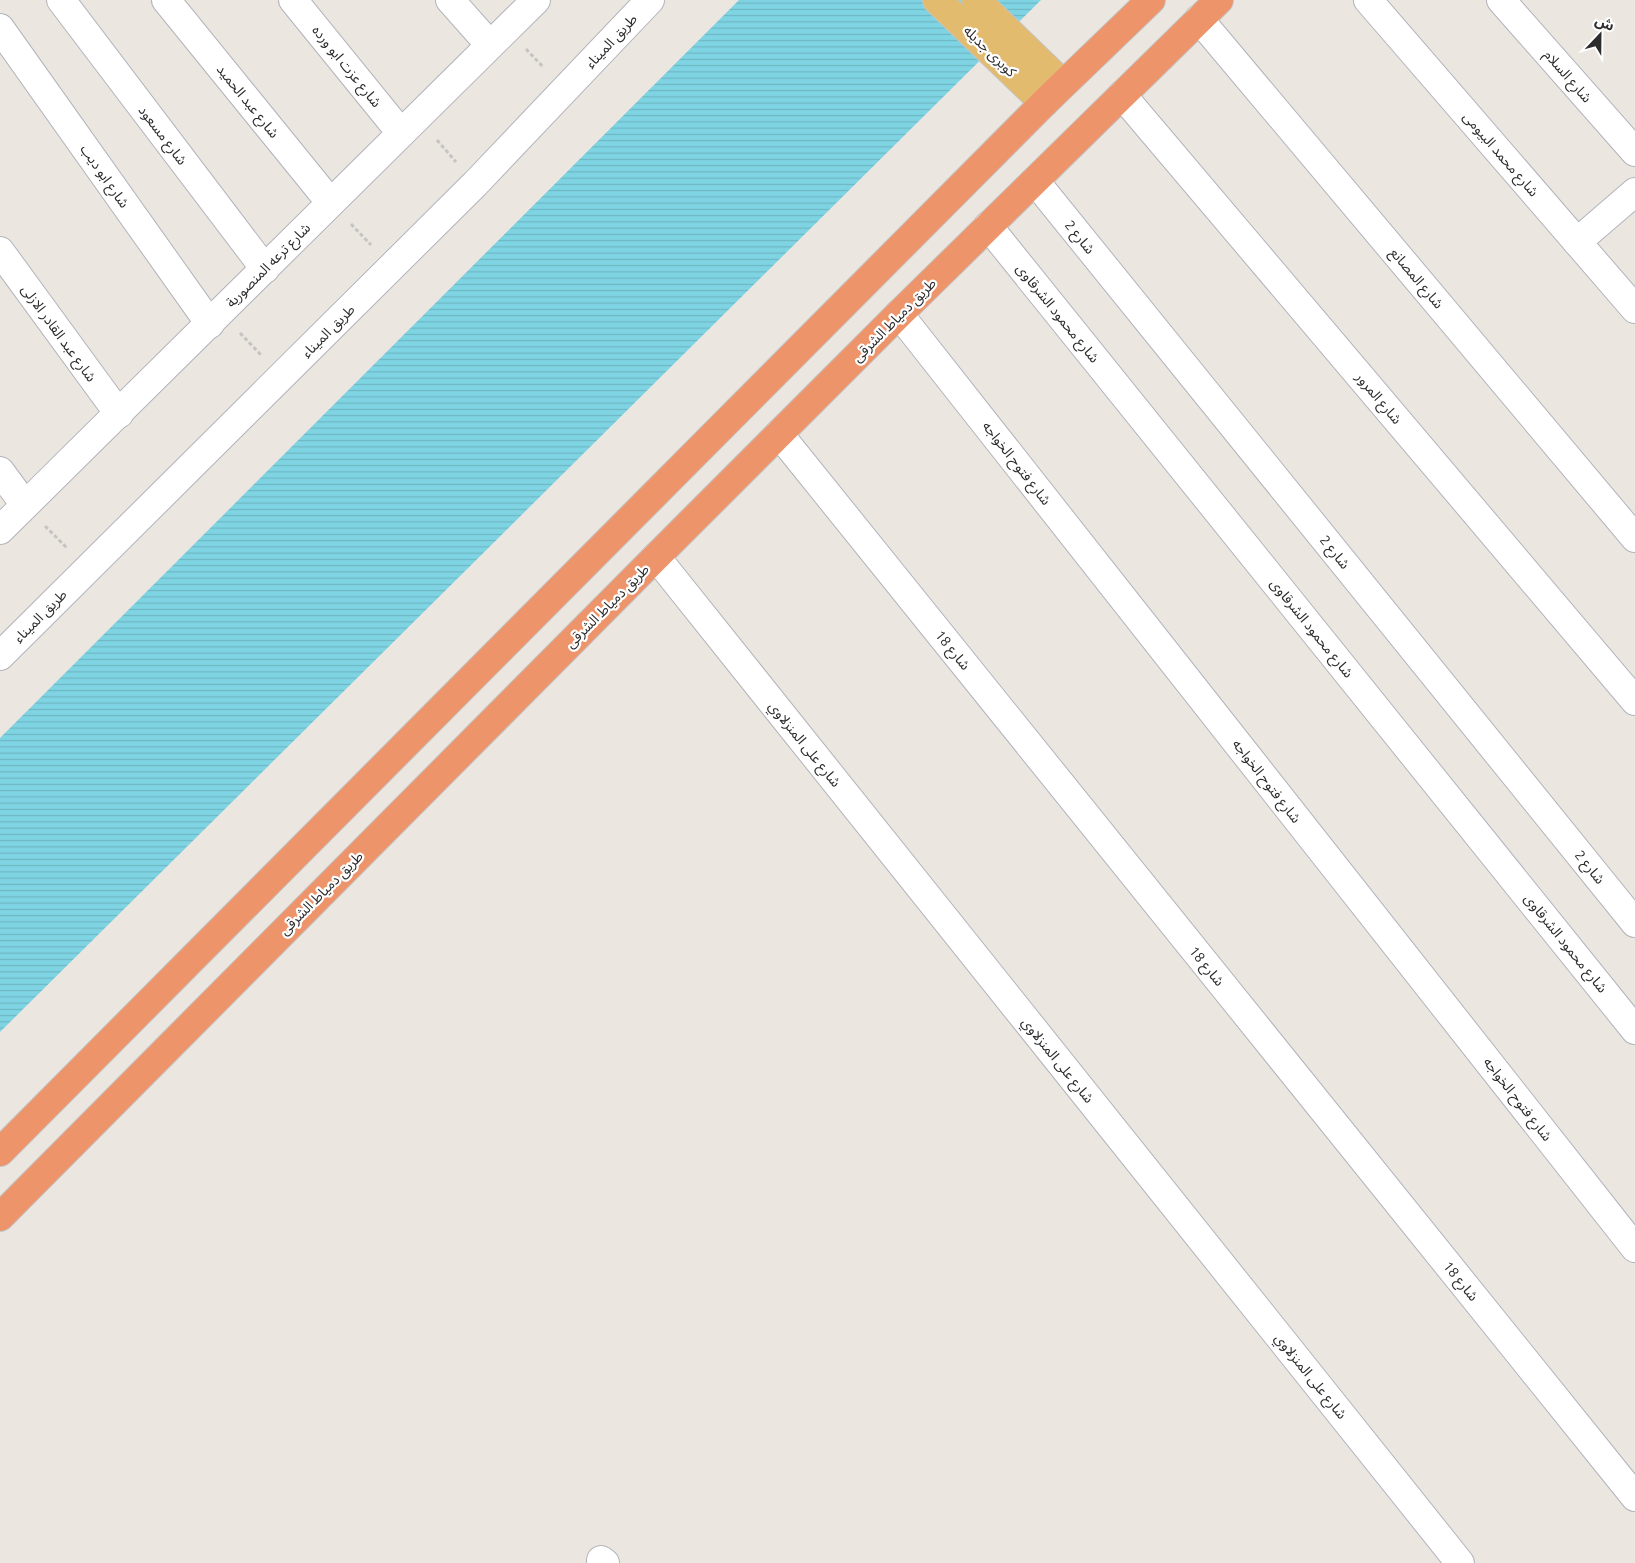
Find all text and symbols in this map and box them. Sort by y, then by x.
north arrow [1575,10,1625,60]
street label: طريق الميناء [582,11,642,73]
text: ش [1593,12,1617,34]
street label: شارع عزت ابو ورده [307,22,385,112]
street label: كوبرى جديله [960,22,1020,81]
street label: شارع السلام [1539,46,1595,108]
street label: شارع عبد الحميد [211,61,282,143]
street label: شارع مسعود [133,102,191,170]
street label: شارع محمد البيومى [1458,108,1542,202]
street label: شارع ابو ديب [75,141,133,212]
street label: شارع 2 [1059,217,1098,259]
street label: شارع ترعه المنصورية [223,220,316,313]
street label: شارع المصانع [1385,244,1447,313]
street label: شارع محمود الشرقاوى [1011,260,1103,368]
street label: طريق دمياط الشرقى [849,275,940,366]
street label: شارع عبد القادر الازلى [16,281,100,386]
street label: طريق الميناء [298,301,359,362]
street label: شارع المرور [1350,368,1405,429]
street label: شارع فتوح الخواجه [977,418,1055,510]
street label: شارع 2 [1314,532,1353,574]
street label: طريق دمياط الشرقى [562,561,653,652]
street label: شارع محمود الشرقاوى [1265,575,1357,683]
street label: طريق الميناء [10,586,71,647]
street label: شارع 18 [930,627,974,675]
street label: شارع على المنزلاوي [763,698,844,792]
street label: شارع فتوح الخواجه [1227,736,1305,828]
street label: شارع 2 [1569,847,1608,889]
street label: طريق دمياط الشرقى [276,848,367,939]
street label: شارع محمود الشرقاوى [1519,890,1611,998]
street label: شارع 18 [1184,943,1228,991]
street label: شارع على المنزلاوي [1016,1014,1097,1108]
street label: شارع فتوح الخواجه [1478,1054,1556,1146]
street label: شارع 18 [1438,1258,1482,1306]
street label: شارع على المنزلاوي [1269,1330,1350,1424]

